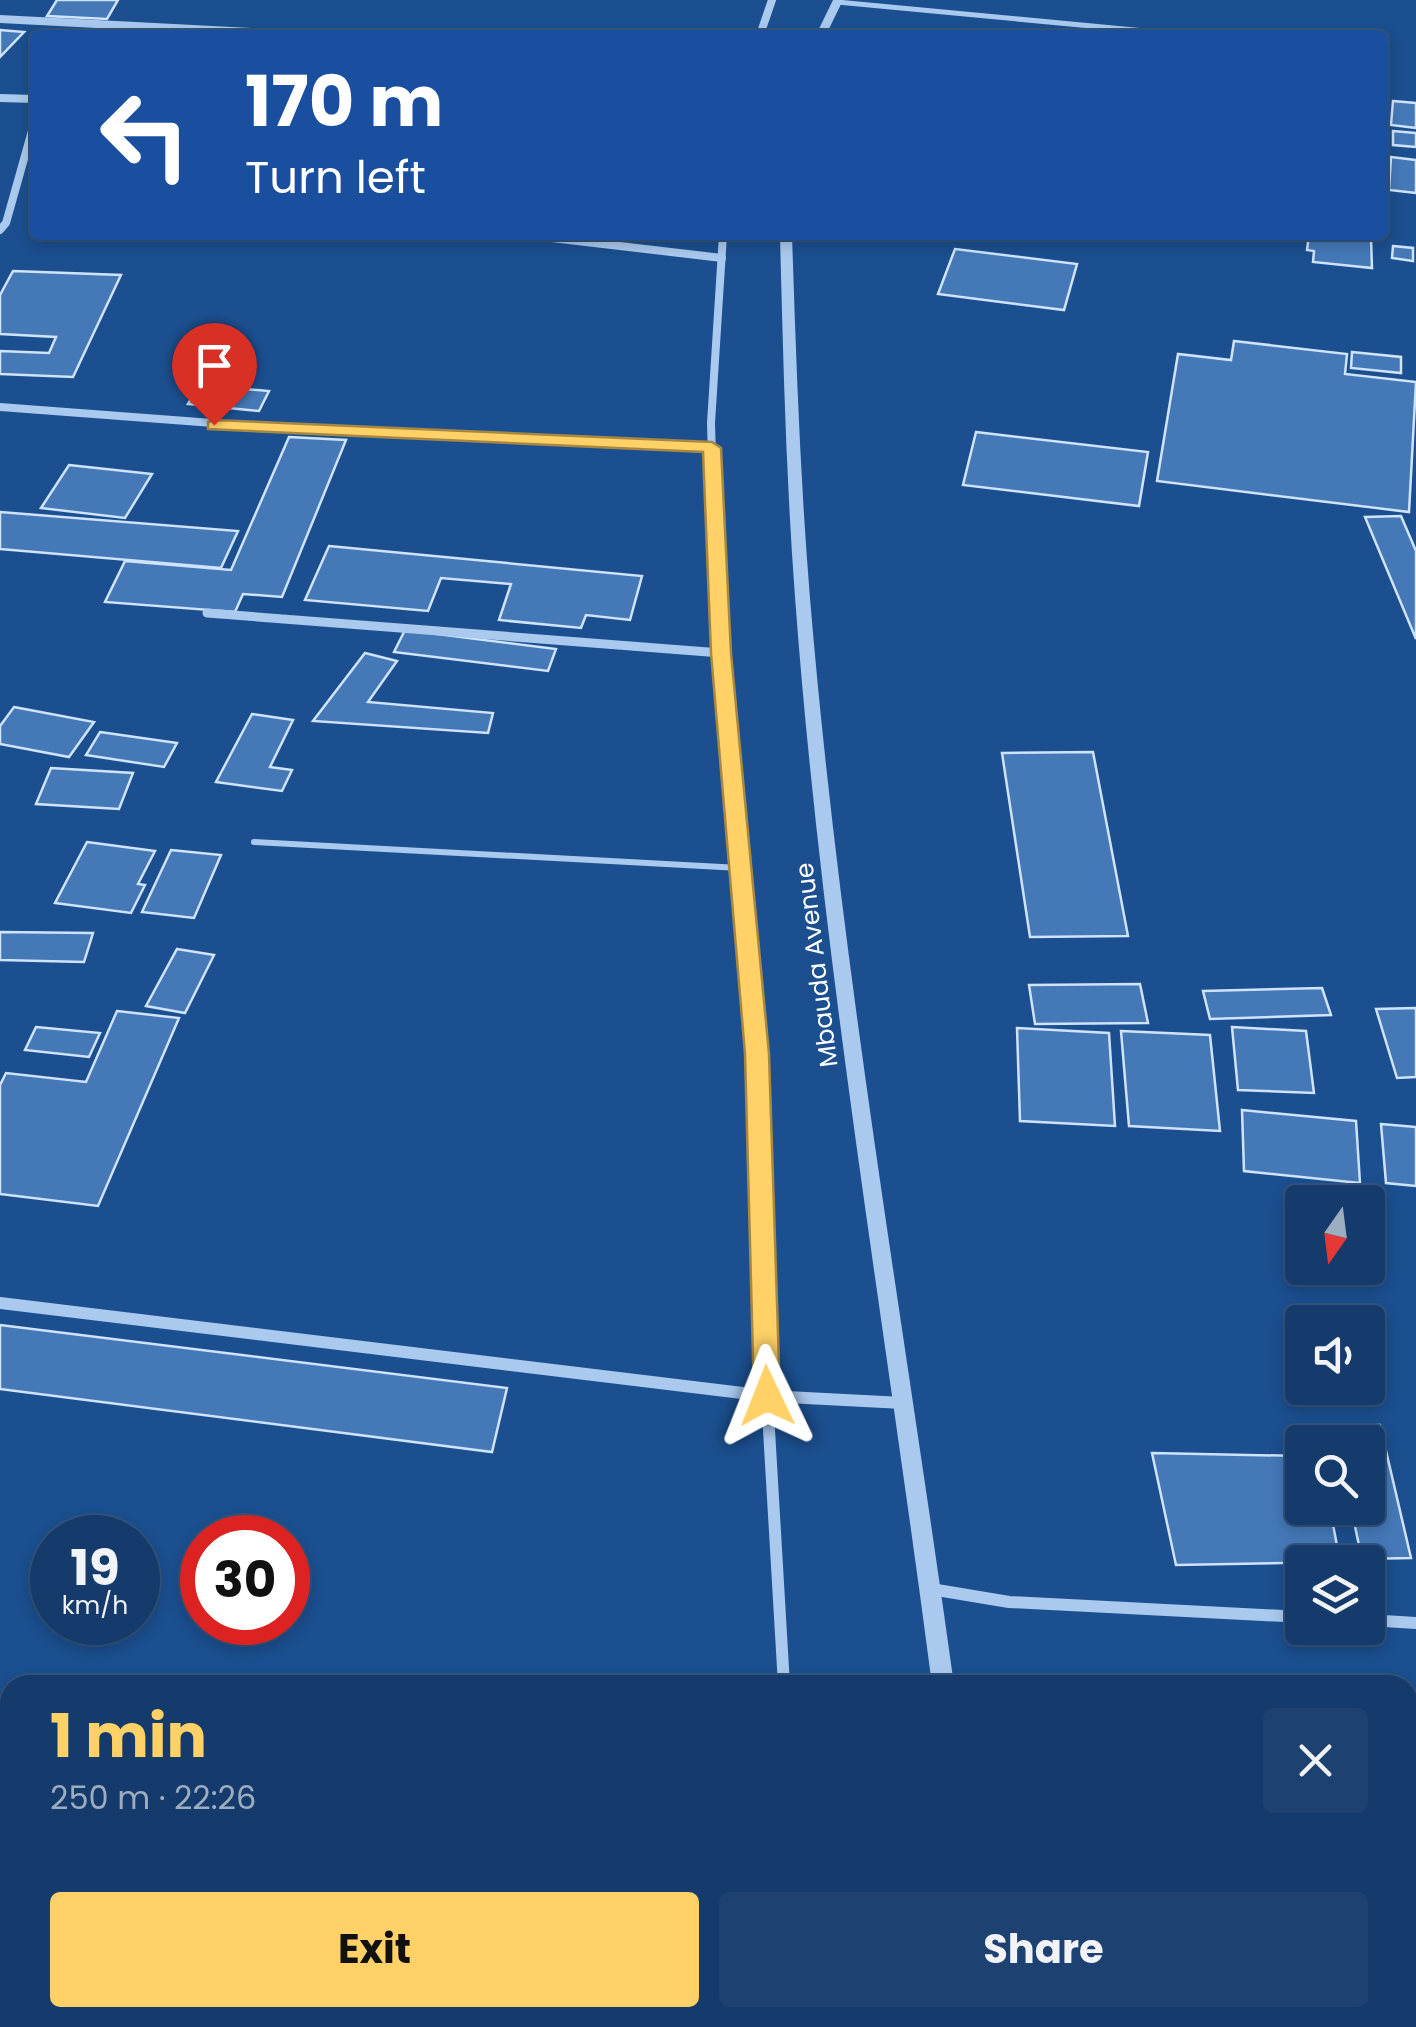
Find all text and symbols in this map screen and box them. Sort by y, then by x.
text: 170 m [245,52,443,151]
icon: left [80,70,210,200]
text: Turn left [245,146,426,209]
pin [172,323,257,426]
icon: arrive [187,338,242,393]
street label: Mbauda Avenue [787,861,846,1069]
north arrow [1285,1185,1385,1285]
map controls [1285,1185,1385,1645]
button: sound [1285,1305,1385,1405]
position arrow [715,1344,819,1448]
button: search [1285,1425,1385,1525]
speed limit sign: 30 [180,1515,310,1645]
text: 19 [70,1532,120,1603]
button: layers [1285,1545,1385,1645]
text: km/h [62,1588,128,1623]
text: 1 min [50,1694,207,1778]
button: close [1263,1708,1368,1813]
text: 250 m · 22:26 [50,1775,256,1820]
button: Exit [50,1892,699,2007]
button: Share [719,1892,1368,2007]

